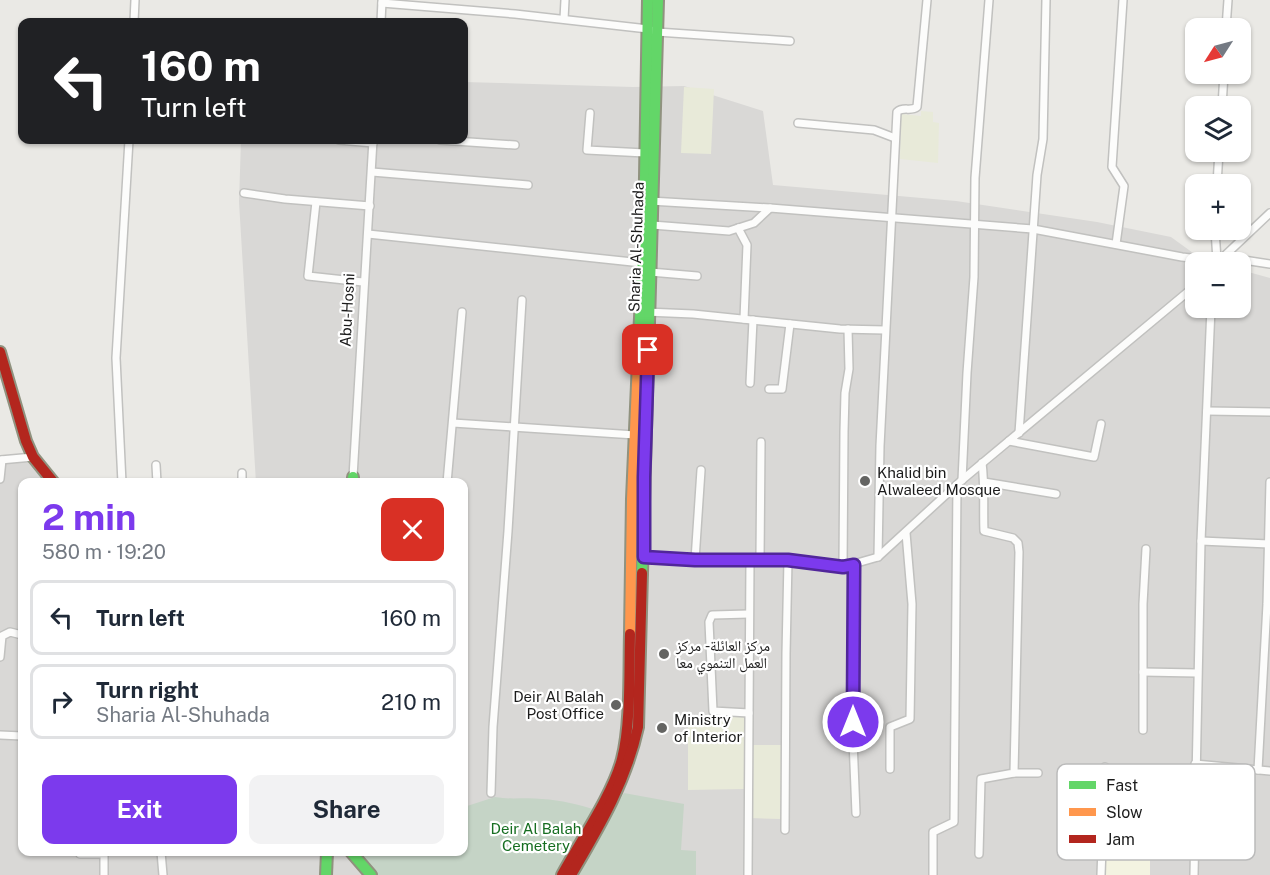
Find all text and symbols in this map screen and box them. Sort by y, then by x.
north arrow [1185,18,1251,84]
map controls [1185,18,1251,318]
text: 160 m [141,41,261,90]
icon: left [42,42,120,120]
text: Turn left [141,91,247,123]
button: layers [1185,96,1251,162]
button: + [1185,174,1251,240]
street label: Sharia Al-Shuhada [625,182,647,312]
button: − [1185,252,1251,318]
street label: Abu-Hosni [337,273,357,347]
pin [622,324,673,375]
icon: arrive [631,333,664,366]
place label: Khalid bin Alwaleed Mosque [877,464,1001,498]
marker: Khalid bin Alwaleed Mosque [858,474,872,488]
text: 2 min [42,496,136,538]
button: close [381,498,444,561]
text: 580 m · 19:20 [42,540,166,564]
icon: left [45,601,78,634]
text: Turn left [96,605,185,631]
text: 160 m [381,605,441,631]
place label: مركز العائلة - مركز العمل التنموي معا [675,637,770,674]
marker: مركز العائلة - مركز العمل التنموي معا [657,647,671,661]
text: Turn right [96,677,199,703]
icon: right [45,685,78,718]
place label: Deir Al Balah Post Office [513,688,604,722]
text: 210 m [381,689,441,715]
position arrow [821,690,885,754]
marker: Deir Al Balah Post Office [609,698,623,712]
text: Sharia Al-Shuhada [96,703,270,727]
place label: Ministry of Interior [674,711,743,745]
marker: Ministry of Interior [655,721,669,735]
legend [1057,764,1255,860]
button: Exit [42,775,237,844]
button: Share [249,775,444,844]
text: Fast [1106,776,1138,795]
text: Slow [1106,803,1143,822]
park label: Deir Al Balah Cemetery [491,820,581,854]
text: Jam [1106,830,1135,849]

